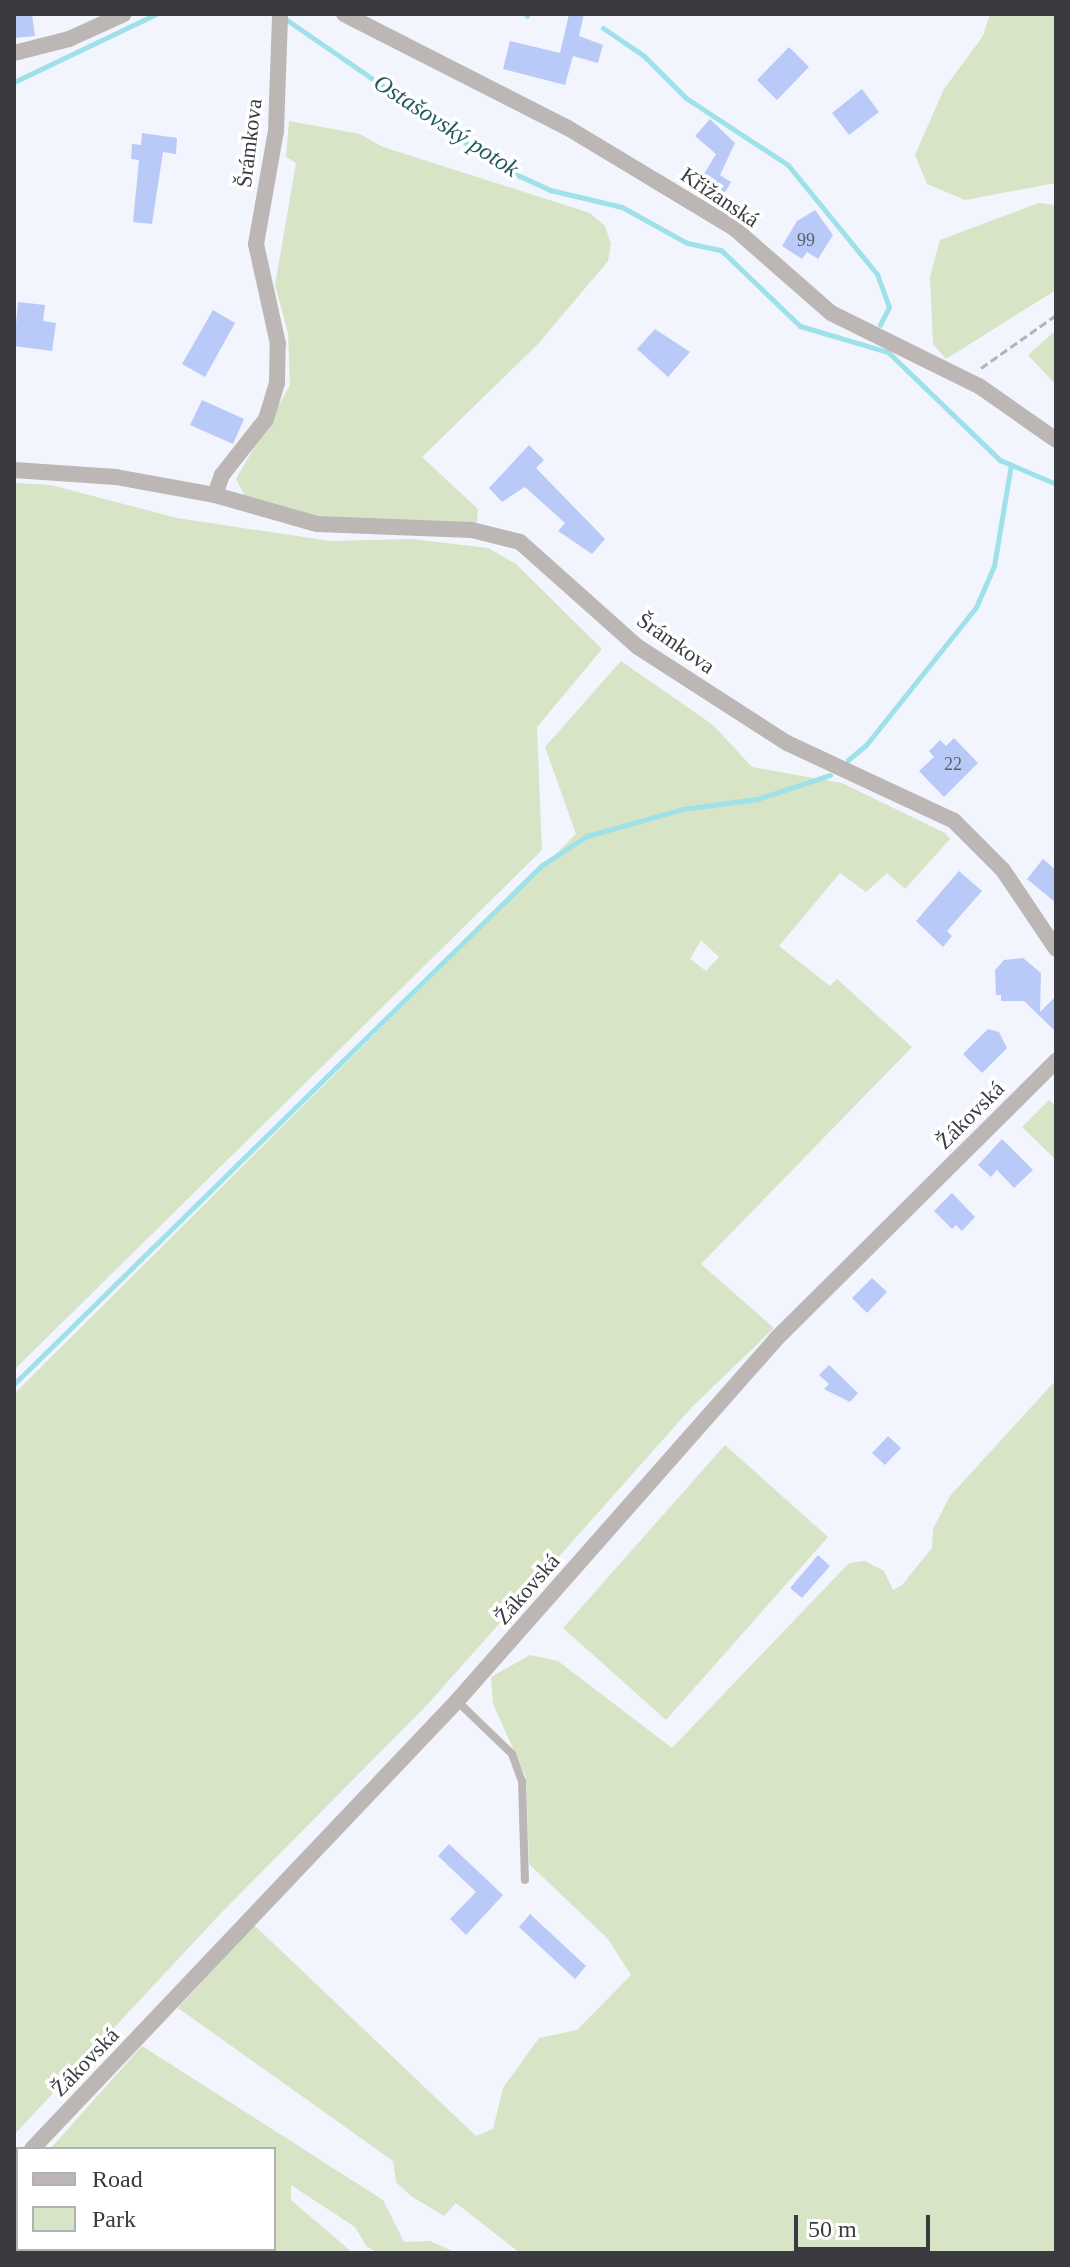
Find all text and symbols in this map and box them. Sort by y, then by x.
water label: Ostašovský potok [368,68,524,184]
street label: Šrámkova [230,97,268,189]
street label: Křižanská [676,161,764,233]
house number: 99 [797,229,815,251]
street label: Šrámkova [632,607,720,679]
house number: 22 [944,753,962,775]
street label: Žákovská [930,1075,1010,1155]
street label: Žákovská [489,1548,565,1630]
street label: Žákovská [46,2022,124,2102]
legend [16,2147,276,2251]
text: Road [92,2166,143,2192]
scale bar [798,2199,934,2249]
text: Park [92,2206,136,2232]
text: 50 m [808,2216,857,2242]

